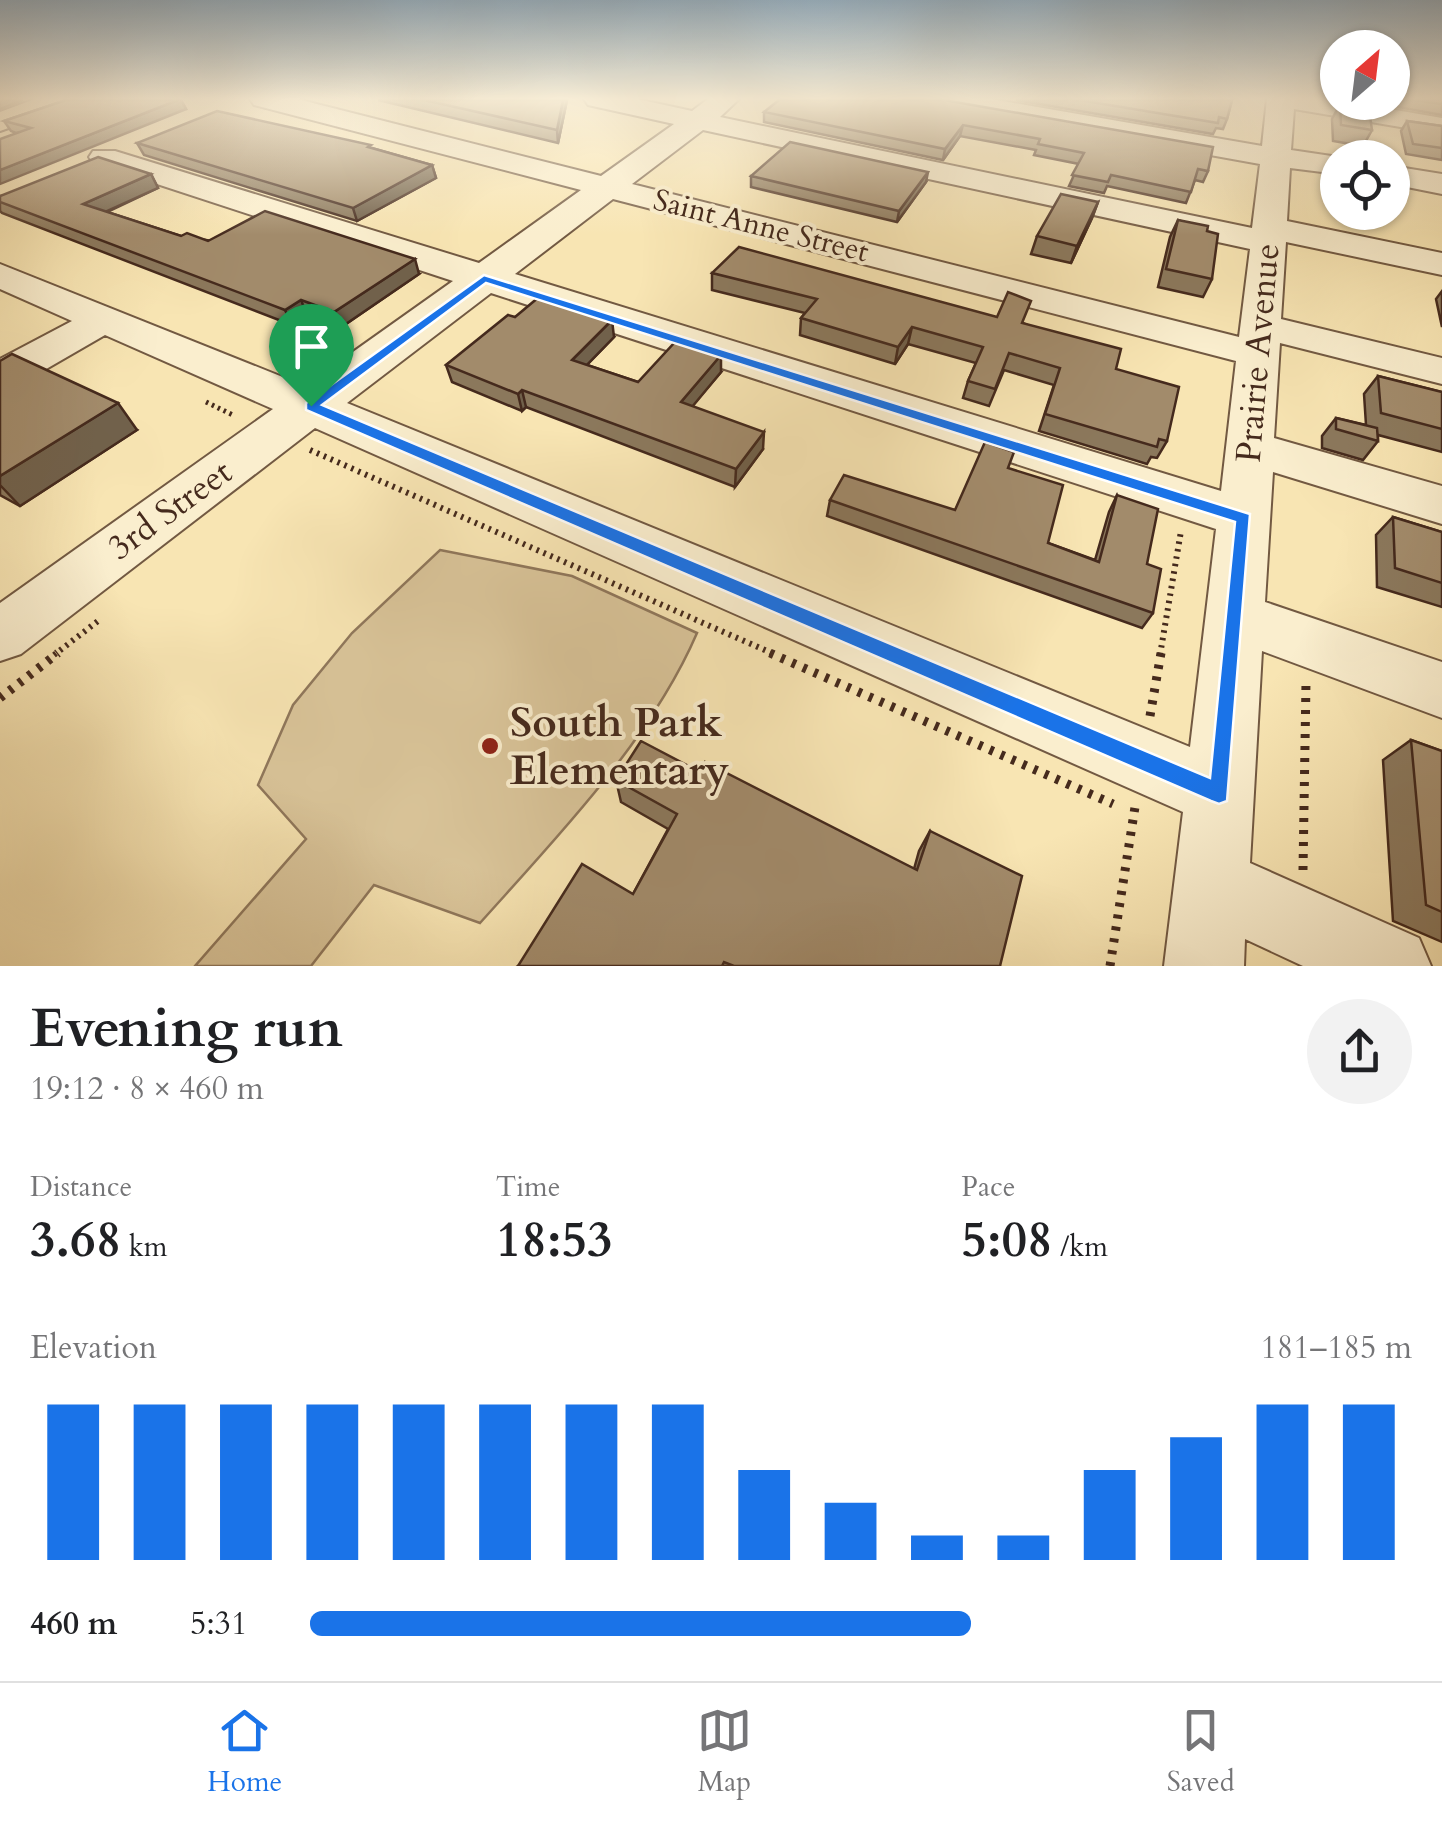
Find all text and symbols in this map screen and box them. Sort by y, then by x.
north arrow [1320,30,1410,120]
map controls [1320,30,1410,230]
button: locate [1320,140,1410,230]
street label: Saint Anne Street [649,179,873,273]
street label: Prairie Avenue [1225,241,1291,465]
pin [269,304,354,407]
icon: arrive [284,319,339,374]
street label: 3rd Street [98,449,242,571]
place label: South Park Elementary [510,694,729,799]
marker: South Park Elementary [479,735,501,757]
text: Evening run [30,992,343,1066]
button: share [1307,999,1412,1104]
text: 19:12 · 8 × 460 m [30,1067,264,1111]
text: Distance [30,1168,132,1206]
text: Time [496,1168,560,1206]
text: Pace [961,1168,1015,1206]
text: 3.68 [30,1206,121,1274]
text: 18:53 [496,1206,613,1274]
text: 5:08 [961,1206,1053,1274]
text: km [121,1228,168,1266]
text: /km [1053,1228,1108,1266]
text: Elevation [30,1326,157,1370]
text: 181–185 m [1260,1326,1412,1370]
text: 460 m [30,1602,117,1646]
text: 5:31 [190,1602,247,1646]
tab: Home [207,1703,282,1801]
tab: Map [697,1703,752,1801]
tab: Saved [1167,1703,1235,1801]

